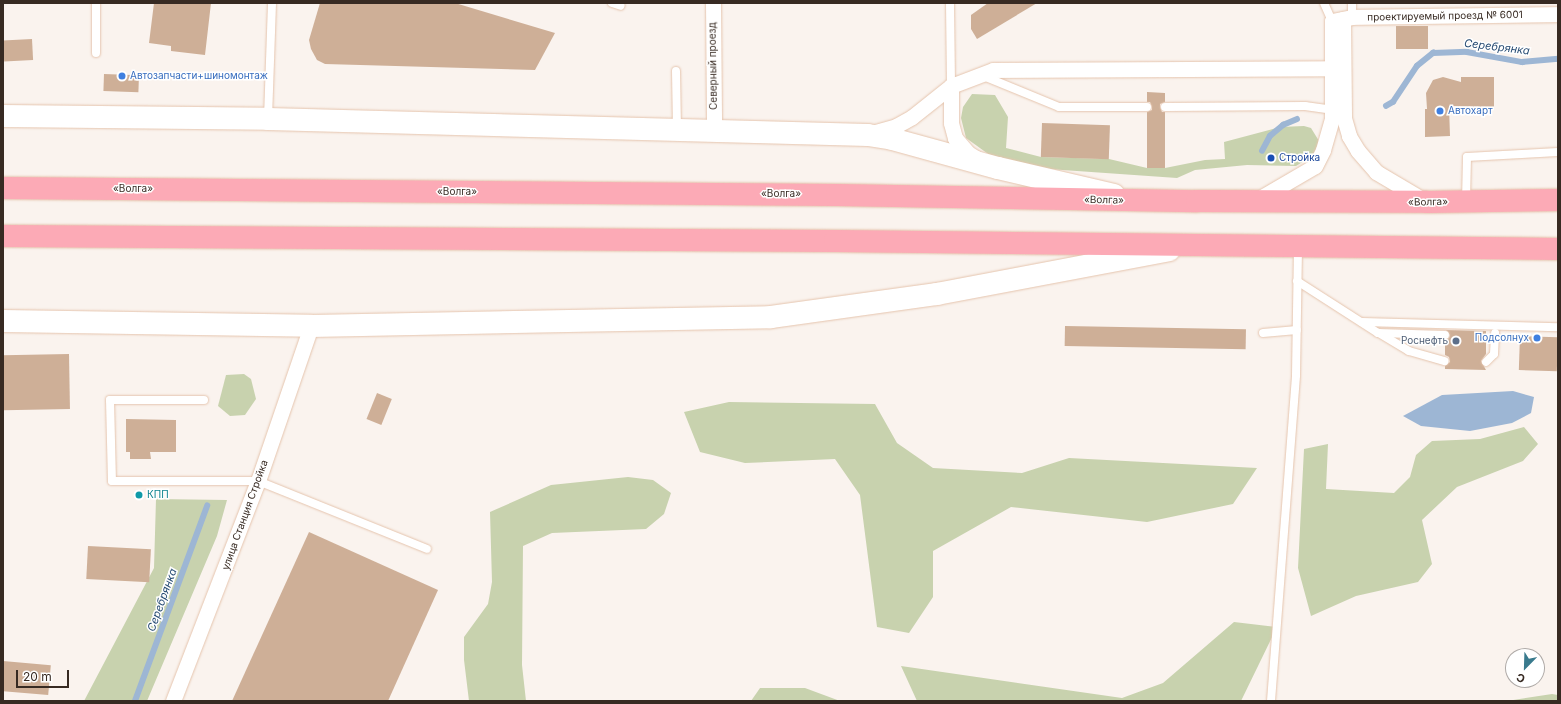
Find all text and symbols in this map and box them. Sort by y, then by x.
street label: проектируемый проезд № 6001 [1367,9,1523,23]
street label: Северный проезд [706,22,720,110]
water label: Серебрянка [1463,36,1531,58]
place label: Автозапчасти+шиномонтаж [130,70,268,82]
marker: Автозапчасти+шиномонтаж [117,71,127,81]
place label: Автохарт [1448,105,1493,117]
marker: Автохарт [1435,106,1445,116]
place label: Стройка [1279,152,1320,164]
marker: Стройка [1266,153,1276,163]
street label: «Волга» [113,183,153,195]
street label: «Волга» [437,186,477,198]
street label: «Волга» [761,188,801,200]
street label: «Волга» [1084,194,1124,206]
street label: «Волга» [1408,196,1448,208]
place label: Подсолнух [1475,332,1529,344]
marker: Подсолнух [1532,333,1542,343]
place label: Роснефть [1401,335,1448,347]
marker: Роснефть [1451,336,1461,346]
street label: улица Станция Стройка [219,458,271,572]
place label: КПП [147,489,169,501]
marker: КПП [134,490,144,500]
water label: Серебрянка [145,567,179,633]
north arrow [1505,648,1545,688]
scale bar [18,662,71,688]
text: 20 m [23,669,52,684]
text: С [1514,670,1527,686]

